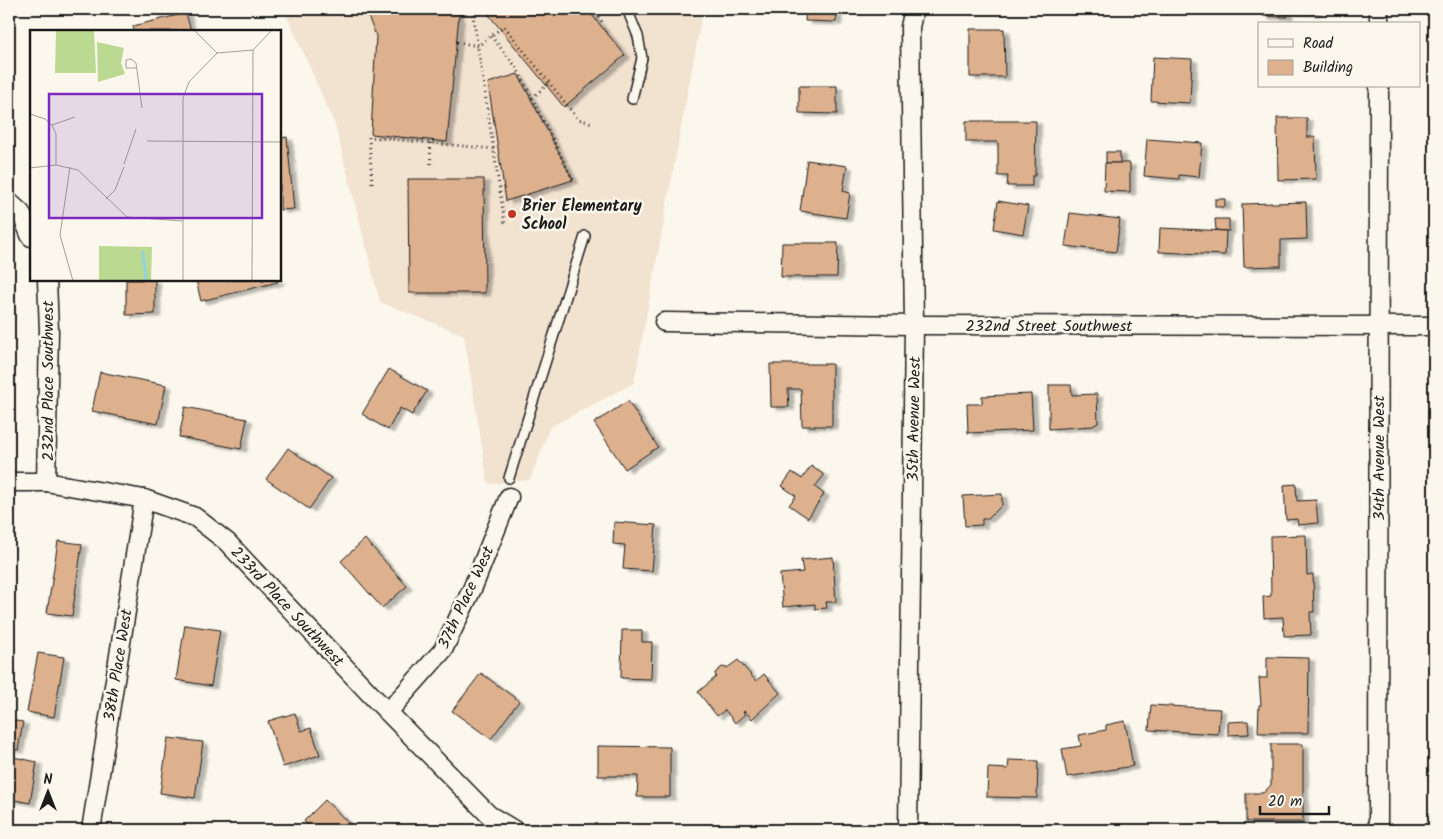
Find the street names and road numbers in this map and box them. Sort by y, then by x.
street label: 232nd Place Southwest [36,300,61,461]
street label: 232nd Street Southwest [966,314,1133,339]
street label: 35th Avenue West [901,355,928,482]
street label: 34th Avenue West [1367,395,1392,521]
street label: 233rd Place Southwest [224,541,350,674]
street label: 37th Place West [432,541,502,653]
street label: 38th Place West [97,606,140,723]

